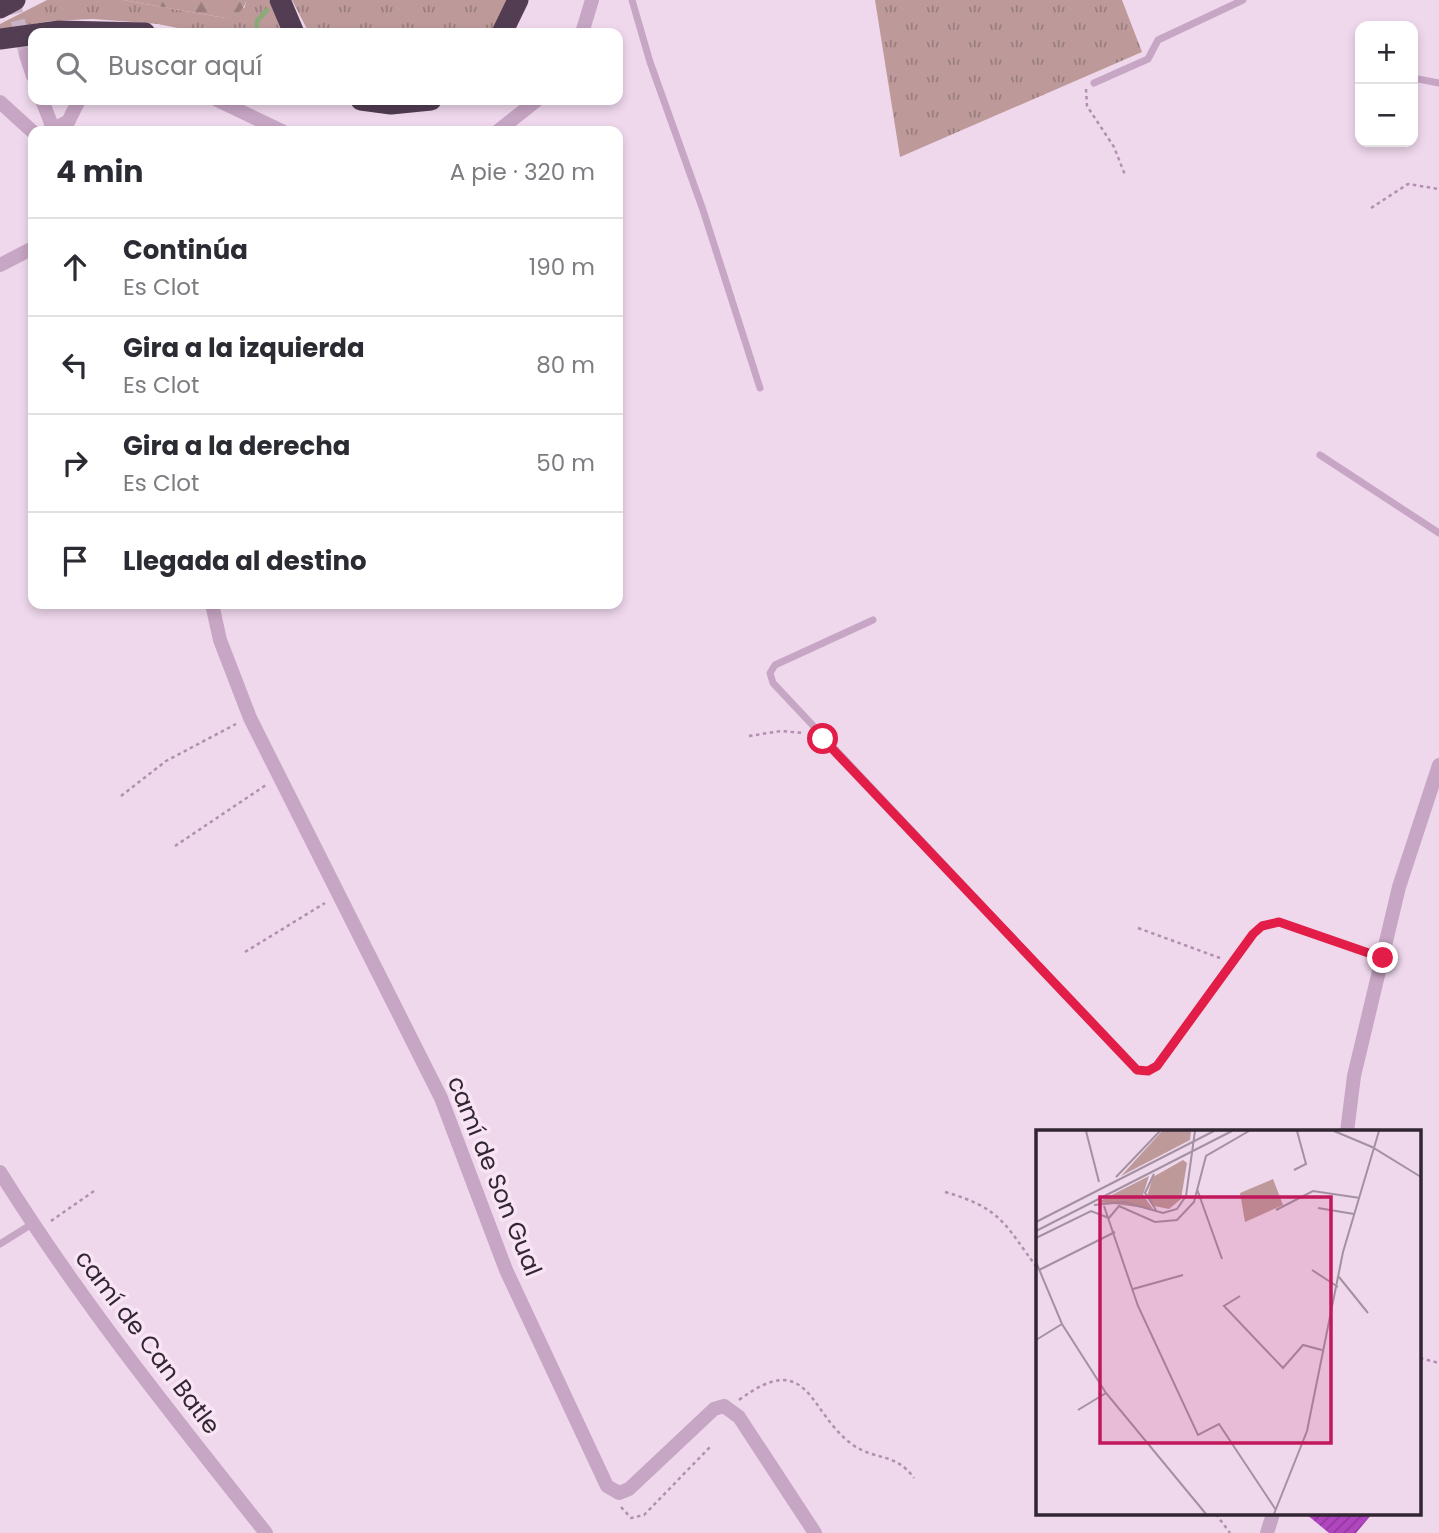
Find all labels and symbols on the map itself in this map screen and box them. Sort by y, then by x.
route start [807,723,838,754]
route end [1367,942,1398,973]
street label: camí de Son Gual [440,1071,550,1281]
inset map [1036,1130,1422,1516]
street label: camí de Can Batle [68,1243,228,1441]

